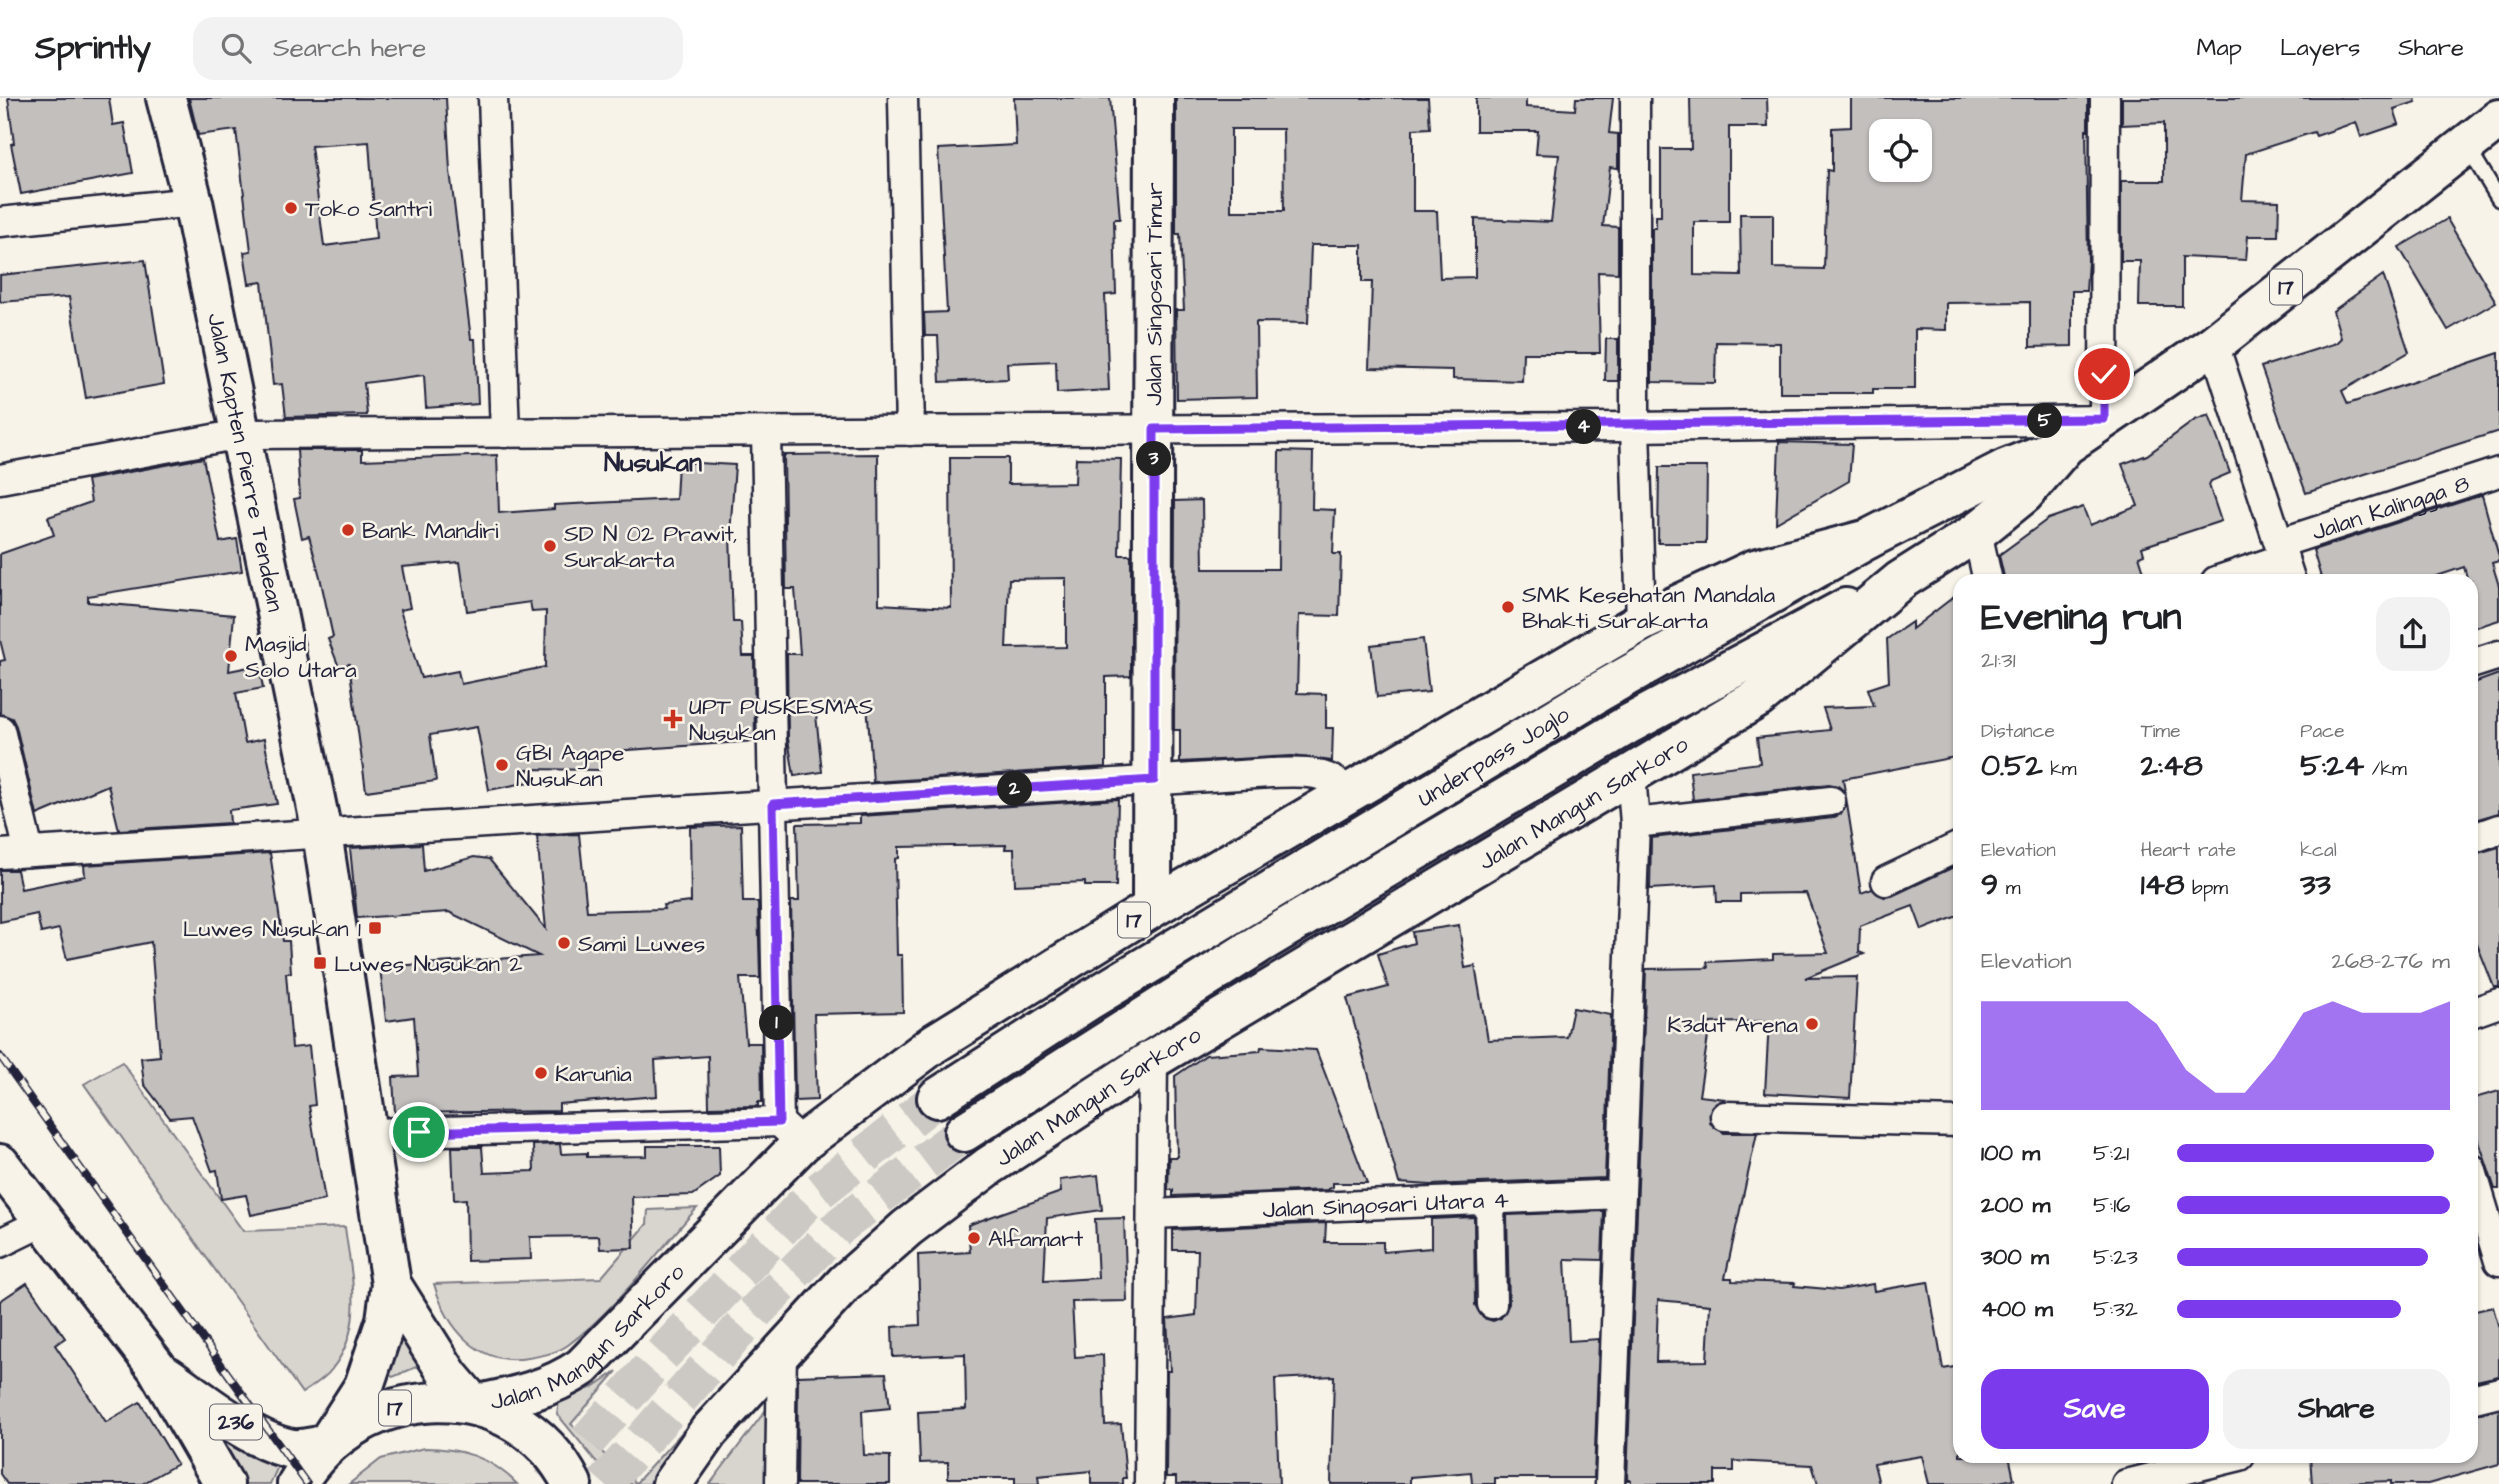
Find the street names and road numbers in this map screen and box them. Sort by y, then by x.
street label: Jalan Singosari Timur [1138,182,1171,406]
road number: 17 [2270,270,2302,304]
street label: Jalan Kapten Pierre Tendean [199,310,291,615]
street label: Jalan Kalingga 8 [2308,468,2474,549]
street label: Underpass Joglo [1412,699,1576,815]
street label: Jalan Mangun Sarkoro [1473,728,1694,878]
road number: 17 [1118,902,1150,938]
street label: Jalan Mangun Sarkoro [990,1019,1207,1174]
street label: Jalan Singosari Utara 4 [1262,1184,1510,1226]
street label: Jalan Mangun Sarkoro [487,1257,692,1418]
road number: 17 [379,1390,411,1426]
road number: 236 [210,1404,262,1440]

